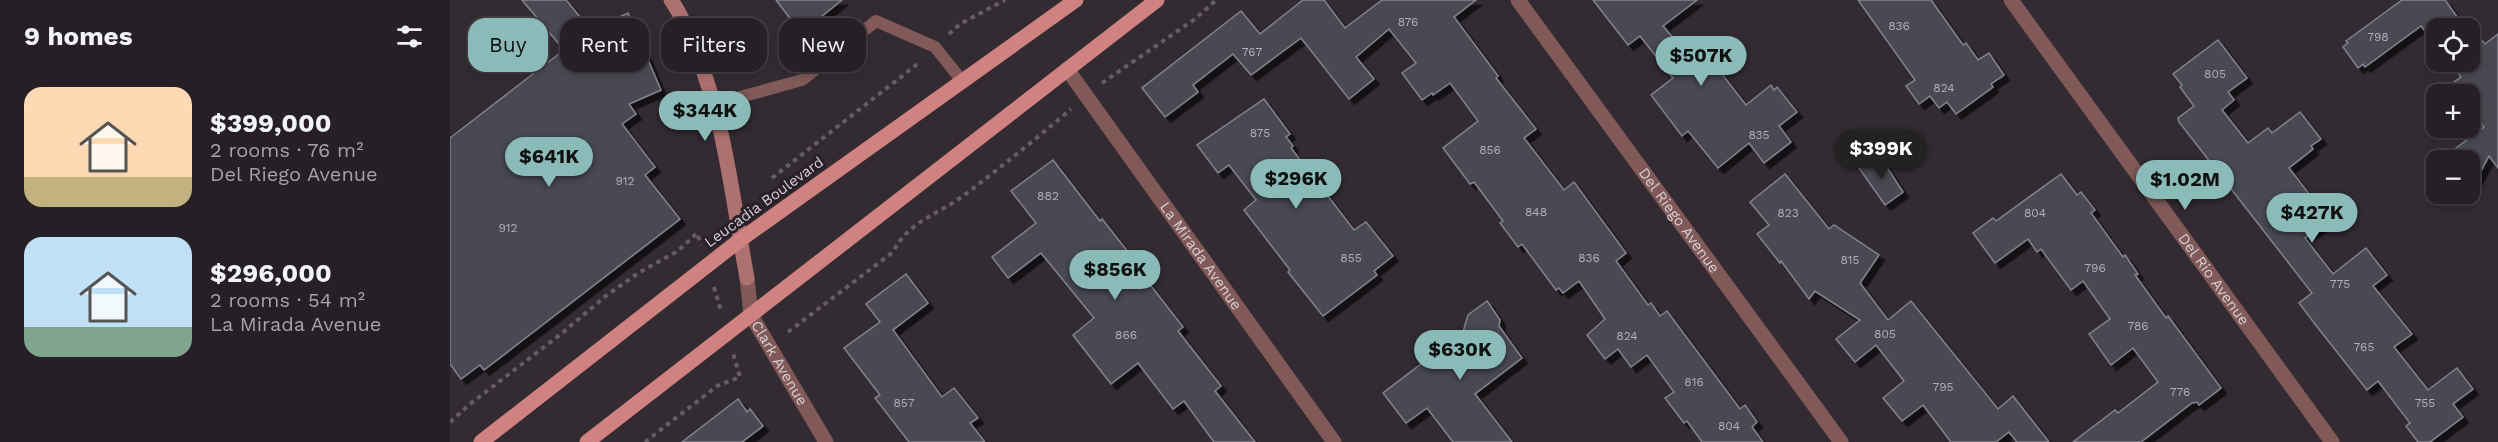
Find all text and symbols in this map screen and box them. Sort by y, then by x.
house number: 876 [1398,15,1418,29]
chip: Buy [468,18,548,72]
chip: Rent [560,18,649,72]
chip: Filters [661,18,767,72]
chip: New [779,18,866,72]
map controls [2426,18,2480,204]
button: locate [2426,18,2480,72]
house number: 836 [1888,19,1910,33]
icon: filters [393,20,426,53]
text: 9 homes [24,21,133,51]
house number: 798 [2367,30,2389,44]
pin: $507K [1659,36,1743,87]
text: $507K [1670,43,1732,67]
house number: 767 [1242,45,1262,59]
house number: 805 [2204,67,2226,81]
house number: 824 [1933,81,1955,95]
button: + [2426,84,2480,138]
pin: $344K [663,91,747,142]
text: $344K [673,98,737,122]
text: $399,000 [210,108,332,138]
icon: home [72,111,144,183]
house number: 875 [1250,126,1270,140]
house number: 835 [1748,128,1770,142]
pin: $399K [1839,129,1923,180]
text: $399K [1849,136,1913,160]
pin: $641K [507,137,591,188]
text: 2 rooms · 76 m² [210,138,363,162]
house number: 856 [1479,143,1501,157]
text: $641K [519,144,579,168]
button: − [2426,150,2480,204]
street label: Leucadia Boulevard [701,153,827,251]
pin: $296K [1254,159,1338,210]
pin: $1.02M [2136,160,2234,211]
text: Del Riego Avenue [210,162,378,186]
street label: Del Riego Avenue [1635,164,1723,277]
text: $296K [1264,166,1328,190]
text: $1.02M [2150,167,2220,191]
house number: 912 [615,174,635,188]
house number: 882 [1037,189,1059,203]
pin: $427K [2270,193,2354,244]
street label: La Mirada Avenue [1156,198,1246,314]
text: $427K [2280,200,2344,224]
house number: 848 [1525,205,1547,219]
house number: 823 [1777,206,1799,220]
house number: 804 [2024,206,2046,220]
house number: 912 [498,221,518,235]
street label: Del Rio Avenue [2174,230,2253,329]
pin: $856K [1073,250,1157,301]
house number: 855 [1340,251,1362,265]
house number: 836 [1578,251,1600,265]
house number: 815 [1840,253,1860,267]
text: $856K [1083,257,1147,281]
text: $296,000 [210,258,332,288]
icon: home [72,261,144,333]
house number: 796 [2084,261,2106,275]
house number: 775 [2330,277,2350,291]
text: 2 rooms · 54 m² [210,288,365,312]
text: La Mirada Avenue [210,312,381,336]
street label: Clark Avenue [747,317,811,409]
house number: 786 [2127,319,2149,333]
house number: 805 [1874,327,1896,341]
house number: 866 [1115,328,1137,342]
house number: 824 [1616,329,1638,343]
pin: $630K [1418,330,1502,381]
text: $630K [1428,337,1492,361]
house number: 765 [2354,340,2374,354]
house number: 816 [1684,375,1704,389]
house number: 795 [1932,380,1954,394]
house number: 776 [2170,385,2190,399]
house number: 857 [893,396,915,410]
house number: 755 [2415,396,2435,410]
house number: 804 [1718,419,1740,433]

